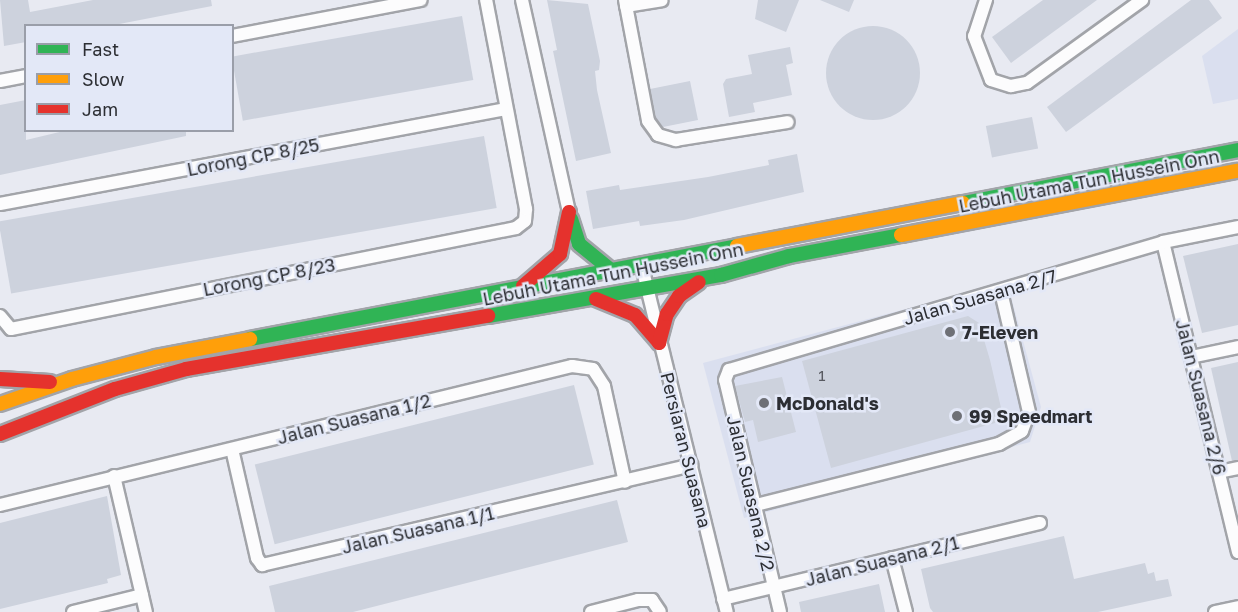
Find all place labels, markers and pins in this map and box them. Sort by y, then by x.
place label: 7-Eleven [962,321,1038,343]
marker: 7-Eleven [943,325,957,339]
place label: McDonald's [776,392,879,414]
marker: McDonald's [757,396,771,410]
place label: 99 Speedmart [969,405,1093,427]
marker: 99 Speedmart [950,409,964,423]

